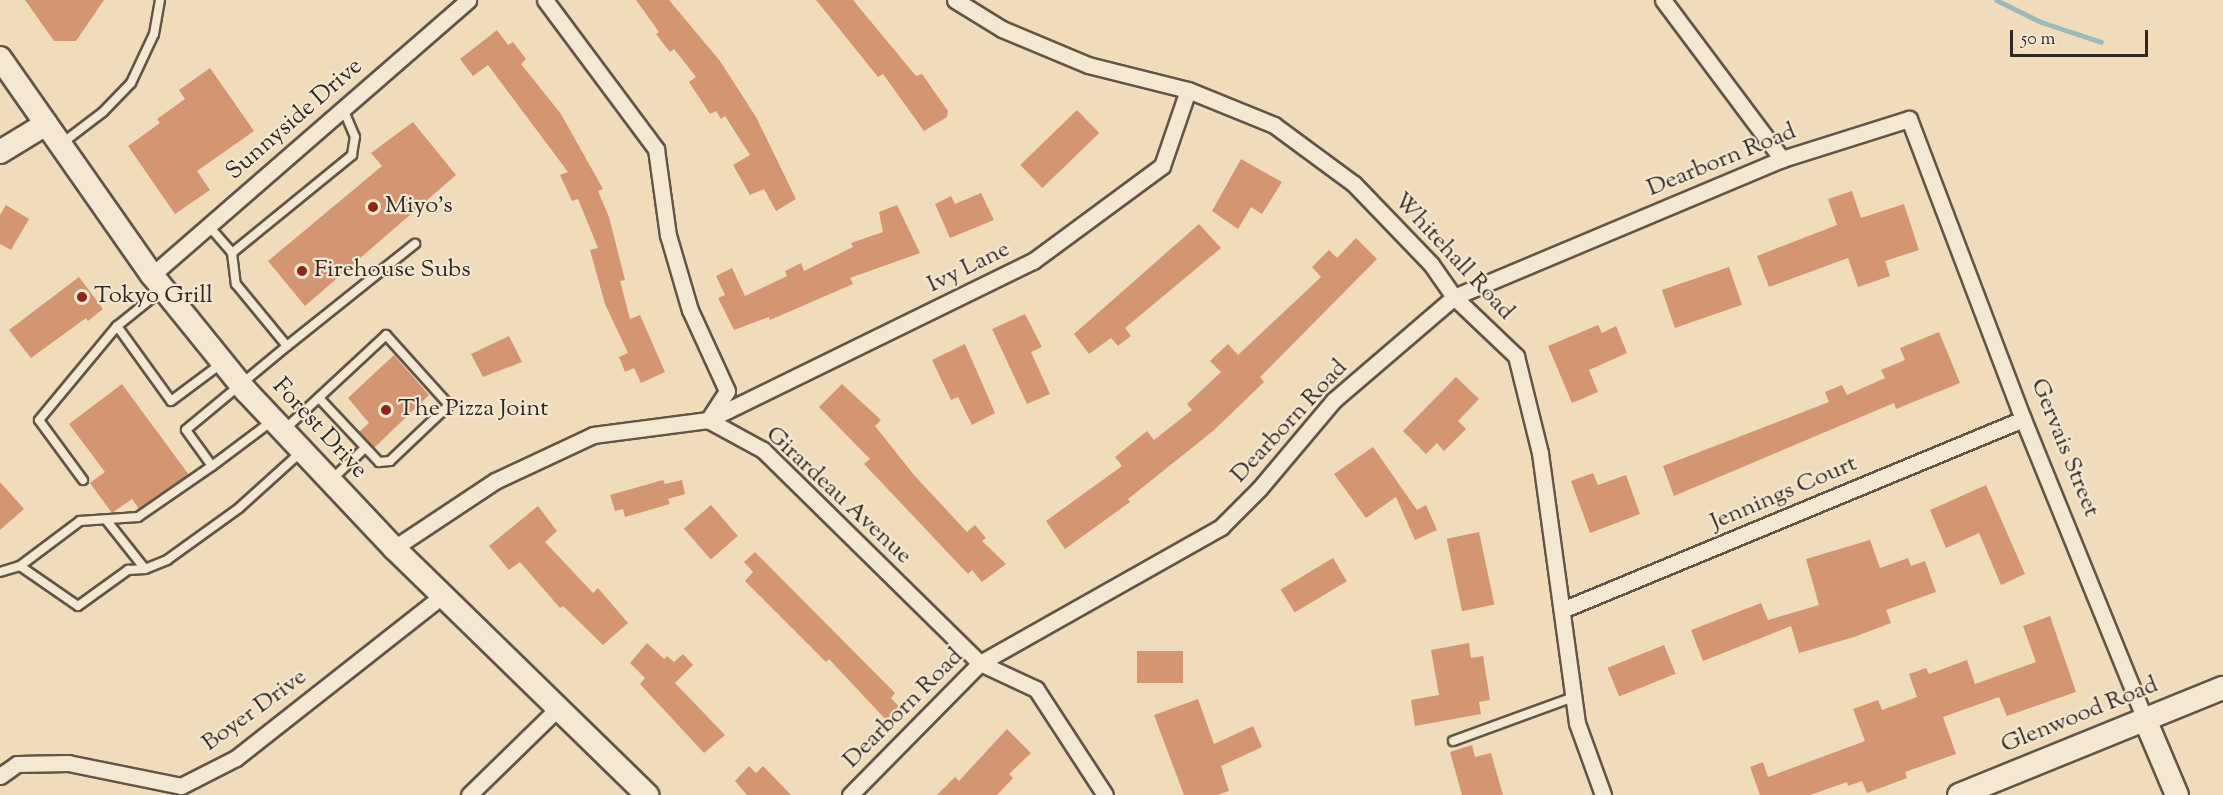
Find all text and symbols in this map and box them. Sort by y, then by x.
scale bar [2013,18,2151,56]
text: 50 m [2021,27,2055,53]
street label: Sunnyside Drive [221,53,369,187]
street label: Dearborn Road [1643,118,1801,204]
street label: Whitehall Road [1386,187,1520,327]
place label: Miyo's [385,193,453,221]
marker: Miyo's [366,200,380,214]
street label: Ivy Lane [923,236,1015,300]
place label: Firehouse Subs [314,257,471,285]
marker: Firehouse Subs [295,264,309,278]
place label: Tokyo Grill [94,283,213,311]
marker: Tokyo Grill [75,290,89,304]
street label: Dearborn Road [1226,354,1354,490]
street label: Forest Drive [265,373,373,485]
street label: Gervais Street [2023,375,2105,521]
place label: The Pizza Joint [398,396,548,424]
marker: The Pizza Joint [379,403,393,417]
street label: Girardeau Avenue [759,421,917,571]
street label: Jennings Court [1706,450,1862,538]
street label: Dearborn Road [838,643,970,775]
street label: Boyer Drive [197,663,313,759]
street label: Glenwood Road [1997,671,2163,761]

